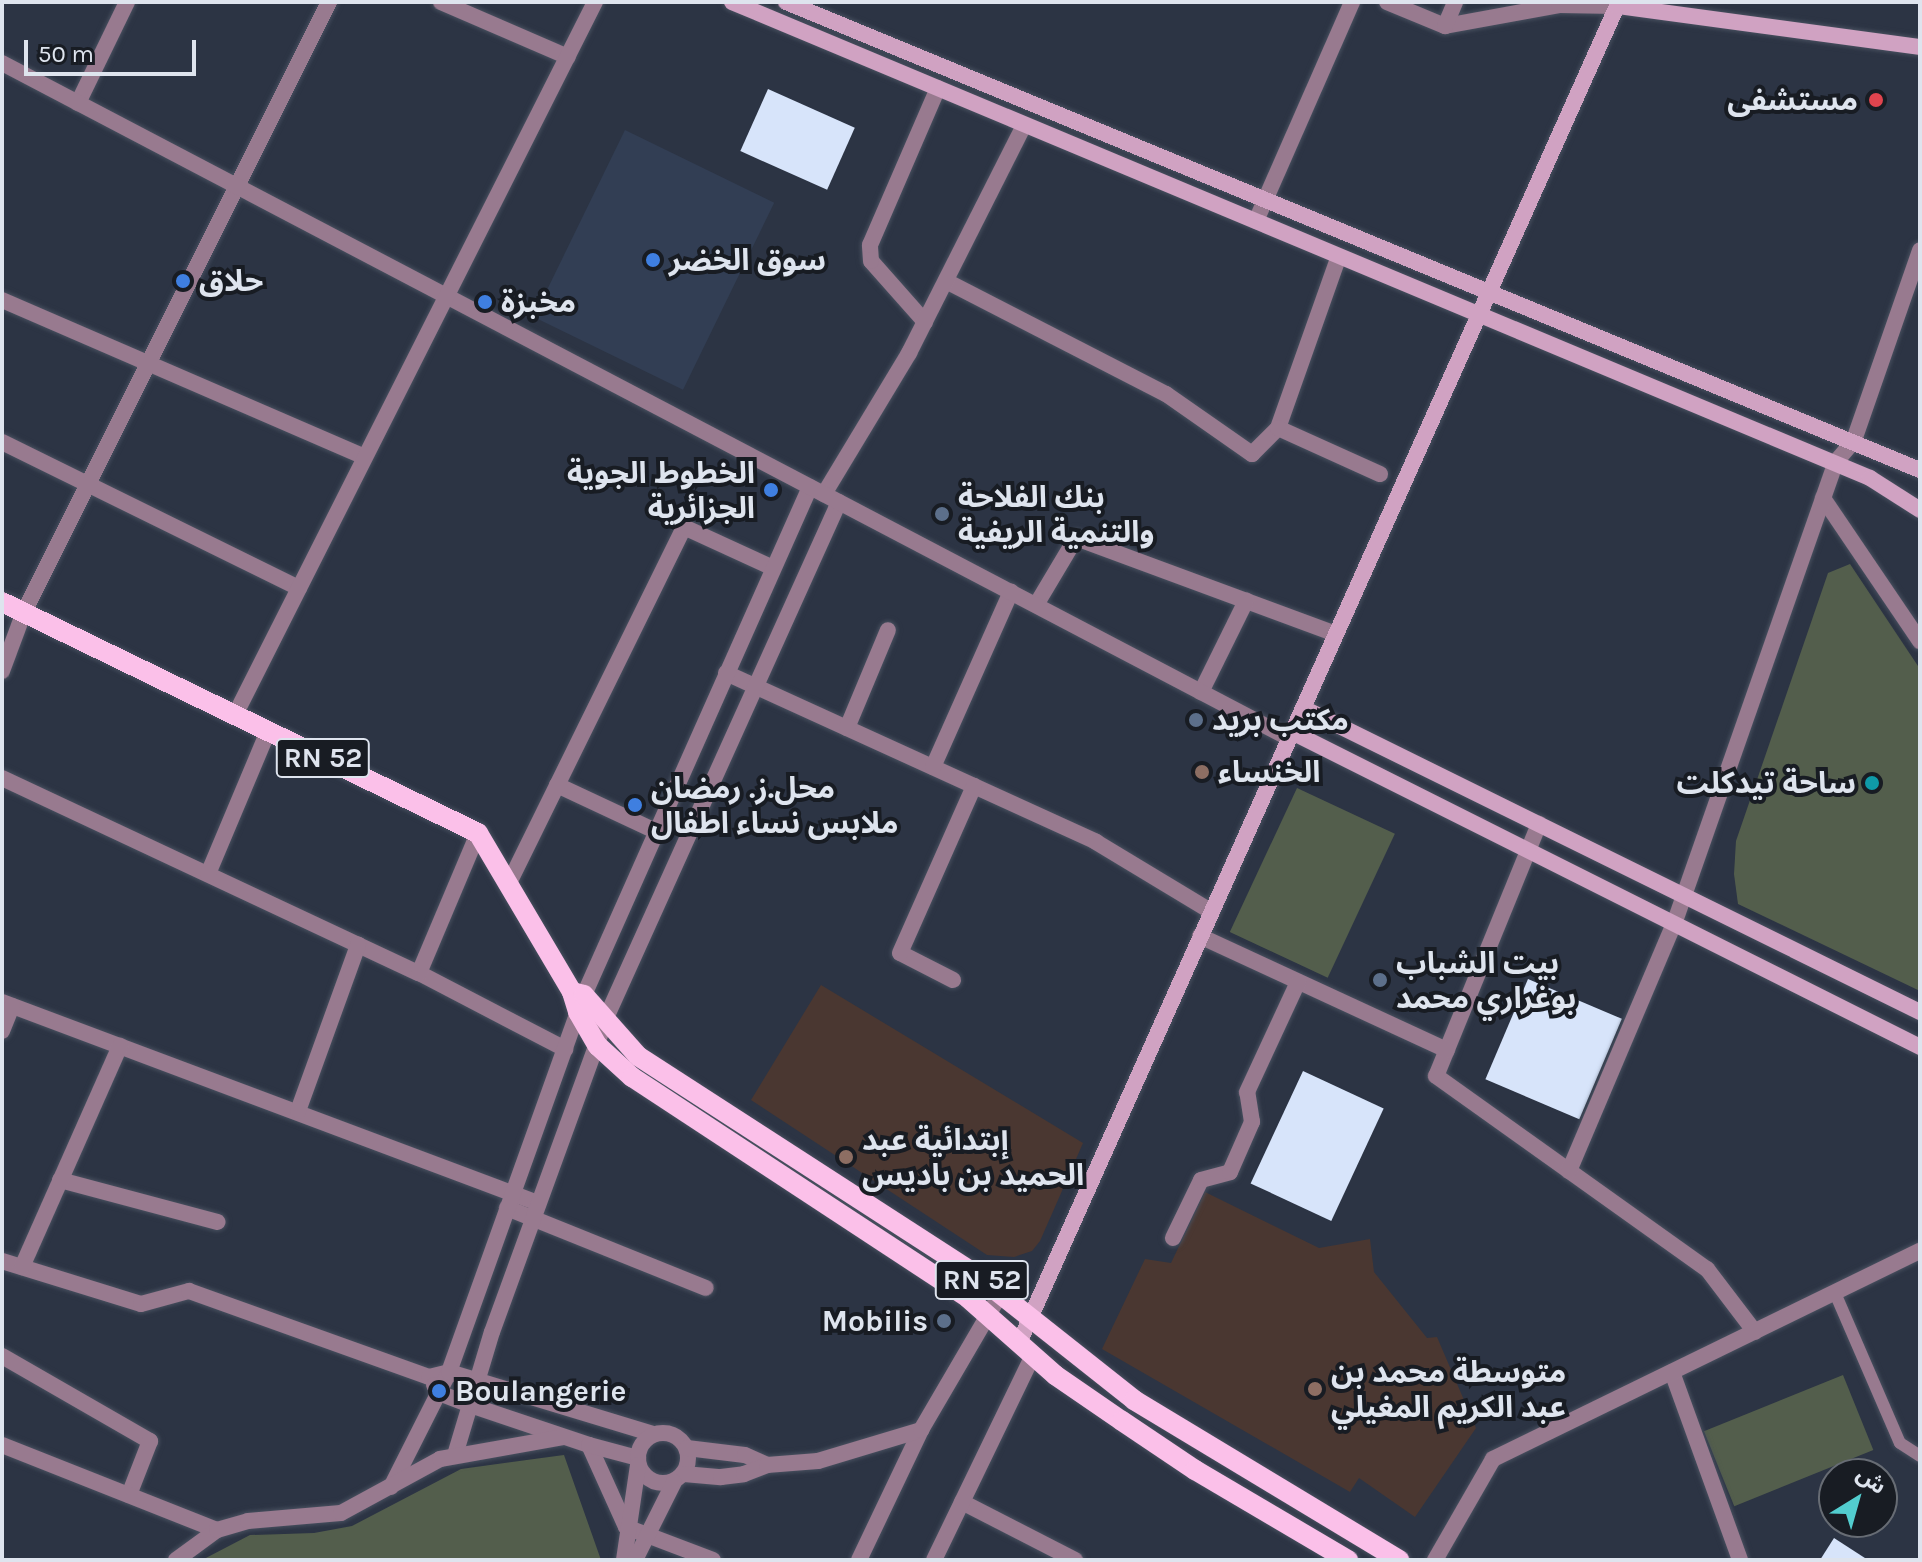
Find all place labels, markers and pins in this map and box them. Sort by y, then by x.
place label: مستشفى [1727,82,1858,118]
marker: مستشفى [1865,89,1887,111]
place label: سوق الخضر [669,242,826,278]
marker: سوق الخضر [644,251,662,269]
place label: حلاق [199,263,263,299]
marker: حلاق [174,272,192,290]
place label: مخبزة [501,284,576,320]
marker: مخبزة [476,293,494,311]
place label: الخطوط الجوية الجزائرية [567,455,755,526]
place label: بنك الفلاحة والتنمية الريفية [958,479,1154,550]
marker: الخطوط الجوية الجزائرية [762,481,780,499]
marker: بنك الفلاحة والتنمية الريفية [933,505,951,523]
place label: مكتب بريد [1212,702,1349,738]
marker: مكتب بريد [1187,711,1205,729]
place label: الخنساء [1218,754,1320,790]
marker: الخنساء [1193,763,1211,781]
place label: ساحة تيدكلت [1676,765,1856,801]
place label: محل.ز. رمضان ملابس نساء اطفال [651,770,898,840]
marker: ساحة تيدكلت [1863,774,1881,792]
marker: محل.ز. رمضان ملابس نساء اطفال [626,796,644,814]
place label: بيت الشباب بوغراري محمد [1396,945,1576,1016]
marker: بيت الشباب بوغراري محمد [1371,971,1389,989]
place label: إبتدائية عبد الحميد بن باديس [862,1122,1084,1192]
marker: إبتدائية عبد الحميد بن باديس [837,1148,855,1166]
place label: Mobilis [822,1303,928,1339]
marker: Mobilis [935,1312,953,1330]
place label: متوسطة محمد بن عبد الكريم المغيلي [1331,1354,1566,1424]
place label: Boulangerie [455,1373,626,1409]
marker: متوسطة محمد بن عبد الكريم المغيلي [1306,1380,1324,1398]
marker: Boulangerie [430,1382,448,1400]

